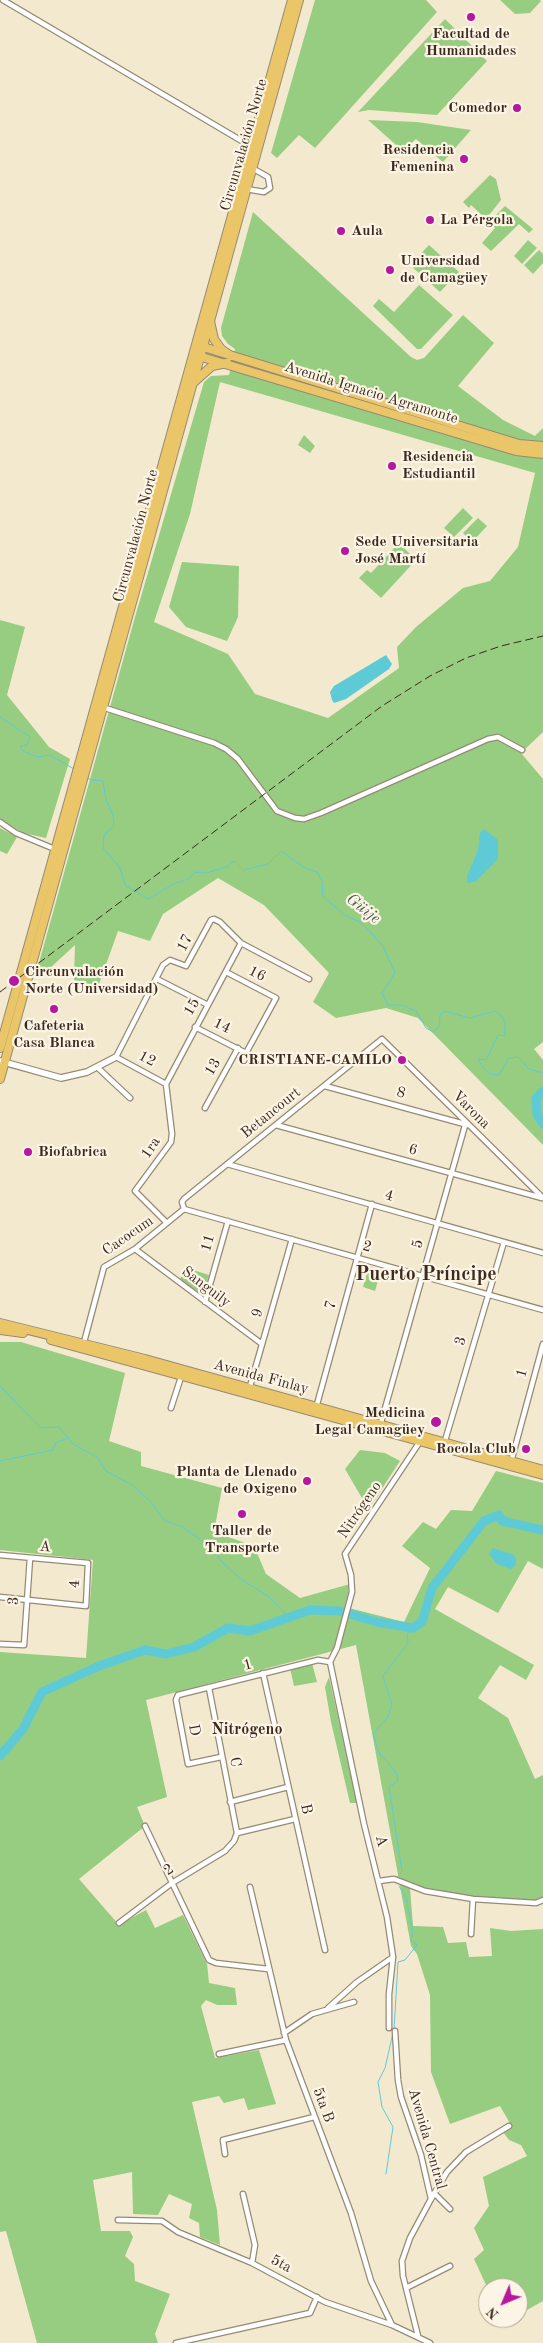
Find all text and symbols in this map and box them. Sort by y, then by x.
marker: Facultad de Humanidades [465,11,477,23]
place label: Facultad de Humanidades [426,25,516,60]
street label: Circunvalación Norte [216,77,272,213]
place label: Comedor [448,99,507,117]
marker: Comedor [511,102,523,114]
place label: Residencia Femenina [383,141,454,176]
marker: Residencia Femenina [458,153,470,165]
place label: La Pérgola [440,211,513,229]
marker: La Pérgola [424,214,436,226]
place label: Aula [351,222,383,240]
marker: Aula [335,225,347,237]
place label: Universidad de Camagüey [400,252,488,287]
marker: Universidad de Camagüey [384,264,396,276]
street label: Avenida Ignacio Agramonte [282,358,460,428]
place label: Residencia Estudiantil [402,448,475,483]
marker: Residencia Estudiantil [386,460,398,472]
street label: Circunvalación Norte [110,468,162,604]
place label: Sede Universitaria José Martí [355,533,479,568]
marker: Sede Universitaria José Martí [339,545,351,557]
water label: Güije [342,890,384,928]
street label: 17 [173,931,197,955]
street label: 16 [245,962,269,986]
place label: Circunvalación Norte (Universidad) [25,963,158,998]
marker: Circunvalación Norte (Universidad) [7,974,21,988]
street label: 15 [180,995,204,1019]
marker: Cafeteria Casa Blanca [48,1003,60,1015]
street label: 14 [210,1014,234,1038]
place label: Cafeteria Casa Blanca [13,1017,95,1052]
street label: 12 [135,1047,159,1071]
place label: CRISTIANE-CAMILO [238,1051,392,1069]
marker: CRISTIANE-CAMILO [396,1054,408,1066]
street label: 13 [201,1055,225,1079]
street label: 8 [394,1083,408,1103]
street label: Betancourt [238,1084,304,1142]
street label: Varona [448,1087,494,1133]
street label: 1ra [137,1134,165,1162]
street label: 6 [406,1140,420,1160]
place label: Biofabrica [38,1143,107,1161]
marker: Biofabrica [22,1146,34,1158]
street label: 4 [382,1186,396,1206]
street label: Cacocum [99,1212,157,1260]
street label: 11 [197,1232,219,1254]
street label: 2 [360,1237,374,1257]
street label: 5 [408,1237,428,1251]
street label: Sanguily [178,1263,234,1311]
district label: Puerto Príncipe [355,1263,497,1287]
street label: 7 [321,1298,341,1312]
street label: 9 [248,1306,268,1320]
street label: 3 [451,1334,471,1348]
street label: Avenida Finlay [211,1356,311,1398]
street label: 1 [512,1366,532,1380]
place label: Medicina Legal Camagüey [314,1404,425,1439]
marker: Medicina Legal Camagüey [429,1415,443,1429]
place label: Rocola Club [436,1440,516,1458]
marker: Rocola Club [520,1443,532,1455]
place label: Planta de Llenado de Oxigeno [176,1463,297,1498]
marker: Planta de Llenado de Oxigeno [301,1475,313,1487]
street label: Nitrógeno [334,1478,386,1542]
marker: Taller de Transporte [236,1508,248,1520]
place label: Taller de Transporte [205,1522,279,1557]
street label: A [39,1538,51,1556]
street label: 4 [66,1579,84,1589]
street label: 3 [5,1596,23,1606]
street label: 1 [241,1655,255,1675]
district label: Nitrógeno [211,1720,283,1740]
street label: D [184,1723,204,1737]
street label: C [225,1755,245,1769]
street label: B [296,1802,316,1816]
street label: A [371,1833,391,1849]
street label: 2 [160,1860,178,1880]
street label: 5ta B [308,2085,338,2125]
street label: Avenida Central [404,2086,450,2192]
street label: 5ta [267,2251,295,2277]
north arrow [478,2278,528,2328]
text: N [484,2304,502,2322]

